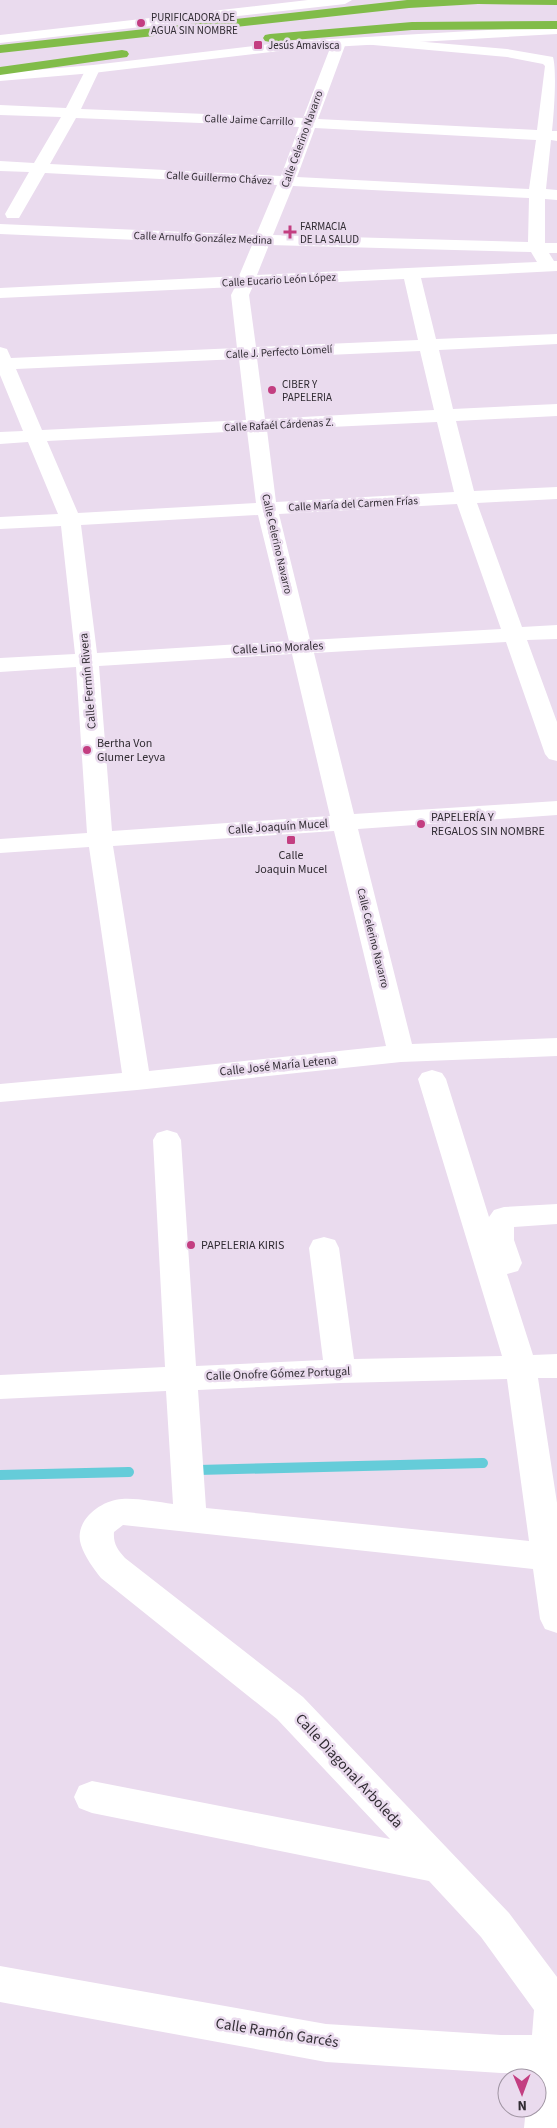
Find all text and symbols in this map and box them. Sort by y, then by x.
place label: PURIFICADORA DE AGUA SIN NOMBRE [151,10,238,38]
marker: PURIFICADORA DE AGUA SIN NOMBRE [135,17,147,29]
place label: Jesús Amavisca [268,38,340,53]
marker: Jesús Amavisca [252,39,264,51]
street label: Calle Celerino Navarro [277,88,327,190]
street label: Calle Jaime Carrillo [204,111,294,129]
street label: Calle Guillermo Chávez [166,168,273,188]
place label: FARMACIA DE LA SALUD [300,219,359,247]
marker: FARMACIA DE LA SALUD [284,226,296,238]
street label: Calle Arnulfo González Medina [133,228,273,248]
street label: Calle Eucario León López [222,270,337,290]
street label: Calle J. Perfecto Lomelí [225,342,333,362]
place label: CIBER Y PAPELERIA [282,377,332,405]
marker: CIBER Y PAPELERIA [266,384,278,396]
street label: Calle Rafaél Cárdenas Z. [224,415,335,435]
street label: Calle Celerino Navarro [258,492,296,596]
street label: Calle María del Carmen Frías [288,493,419,515]
street label: Calle Fermín Rivera [75,632,101,730]
street label: Calle Lino Morales [232,637,324,659]
place label: Bertha Von Glumer Leyva [97,735,165,766]
marker: Bertha Von Glumer Leyva [81,744,93,756]
place label: PAPELERÍA Y REGALOS SIN NOMBRE [431,809,545,840]
street label: Calle Joaquín Mucel [227,815,329,839]
marker: PAPELERÍA Y REGALOS SIN NOMBRE [415,818,427,830]
marker: Calle Joaquin Mucel [285,834,297,846]
place label: Calle Joaquin Mucel [255,847,327,878]
street label: Calle Celerino Navarro [353,887,393,990]
street label: Calle José María Letena [219,1051,337,1081]
place label: PAPELERIA KIRIS [201,1237,284,1254]
marker: PAPELERIA KIRIS [185,1239,197,1251]
street label: Calle Onofre Gómez Portugal [206,1363,350,1385]
street label: Calle Diagonal Arboleda [290,1709,408,1833]
street label: Calle Ramón Garcés [214,2013,340,2053]
north arrow [497,2068,547,2118]
text: N [517,2095,527,2115]

